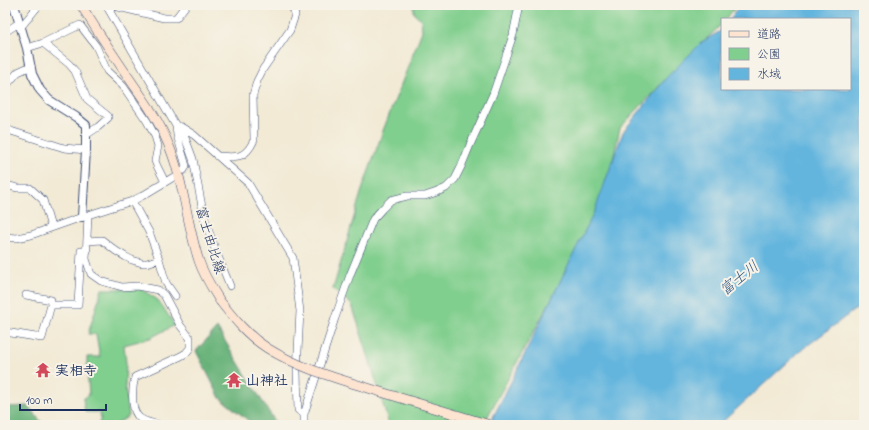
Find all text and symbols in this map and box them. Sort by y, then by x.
legend [721,18,851,90]
text: 道路 [757,26,781,44]
text: 公園 [757,46,781,64]
text: 水域 [757,66,781,84]
street label: 富士由比線 [189,204,230,277]
water label: 富士川 [715,256,764,301]
temple icon: 実相寺 [34,361,52,379]
place label: 実相寺 [55,361,97,382]
temple icon: 山神社 [225,371,243,389]
place label: 山神社 [246,371,288,392]
scale bar [20,386,106,412]
text: 100 m [26,392,53,410]

